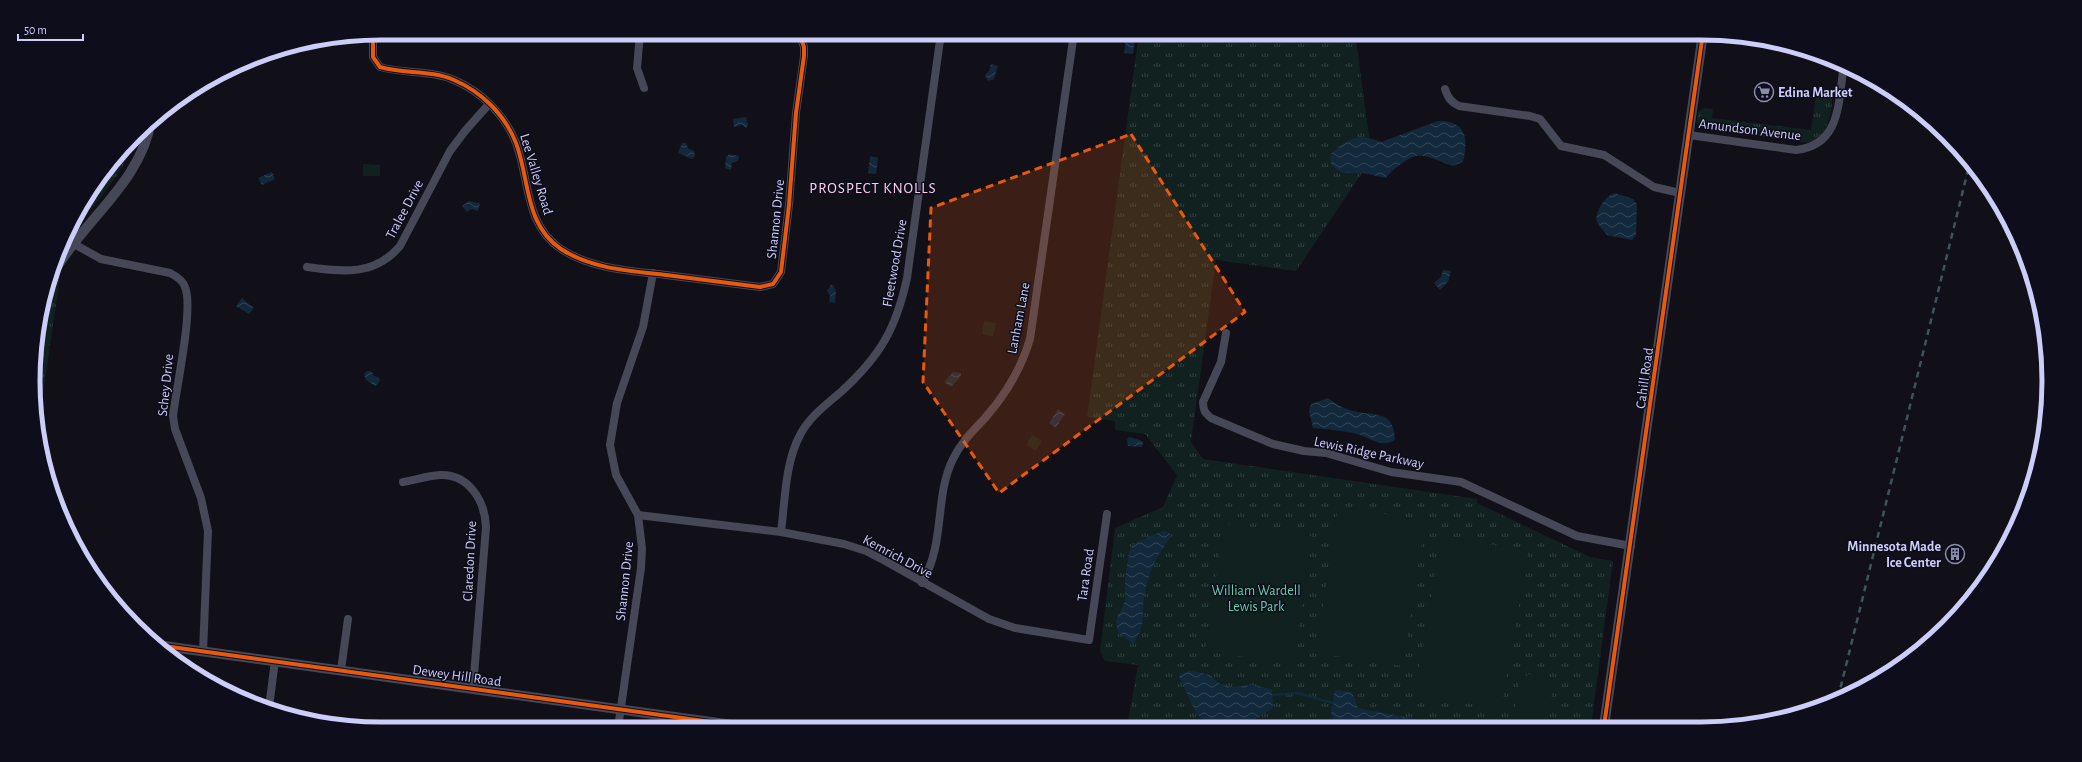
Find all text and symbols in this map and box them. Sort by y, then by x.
scale bar [18,16,83,42]
text: 50 m [24,24,47,36]
supermarket icon: Edina Market [1753,81,1775,103]
place label: Edina Market [1778,86,1853,100]
street label: Amundson Avenue [1698,117,1802,143]
street label: Lee Valley Road [517,132,555,216]
street label: Tralee Drive [384,178,426,241]
street label: Shannon Drive [765,179,787,260]
district label: PROSPECT KNOLLS [809,181,937,196]
street label: Fleetwood Drive [880,218,910,308]
street label: Lanham Lane [1005,281,1033,355]
street label: Cahill Road [1634,347,1656,410]
street label: Schey Drive [156,353,176,417]
street label: Lewis Ridge Parkway [1313,434,1425,471]
street label: Claredon Drive [461,520,479,602]
street label: Kemrich Drive [860,533,935,581]
place label: Minnesota Made Ice Center [1847,540,1941,570]
street label: Shannon Drive [614,541,636,622]
building icon: Minnesota Made Ice Center [1944,543,1966,565]
street label: Tara Road [1075,548,1097,602]
park label: William Wardell Lewis Park [1211,584,1301,614]
street label: Dewey Hill Road [412,663,502,689]

